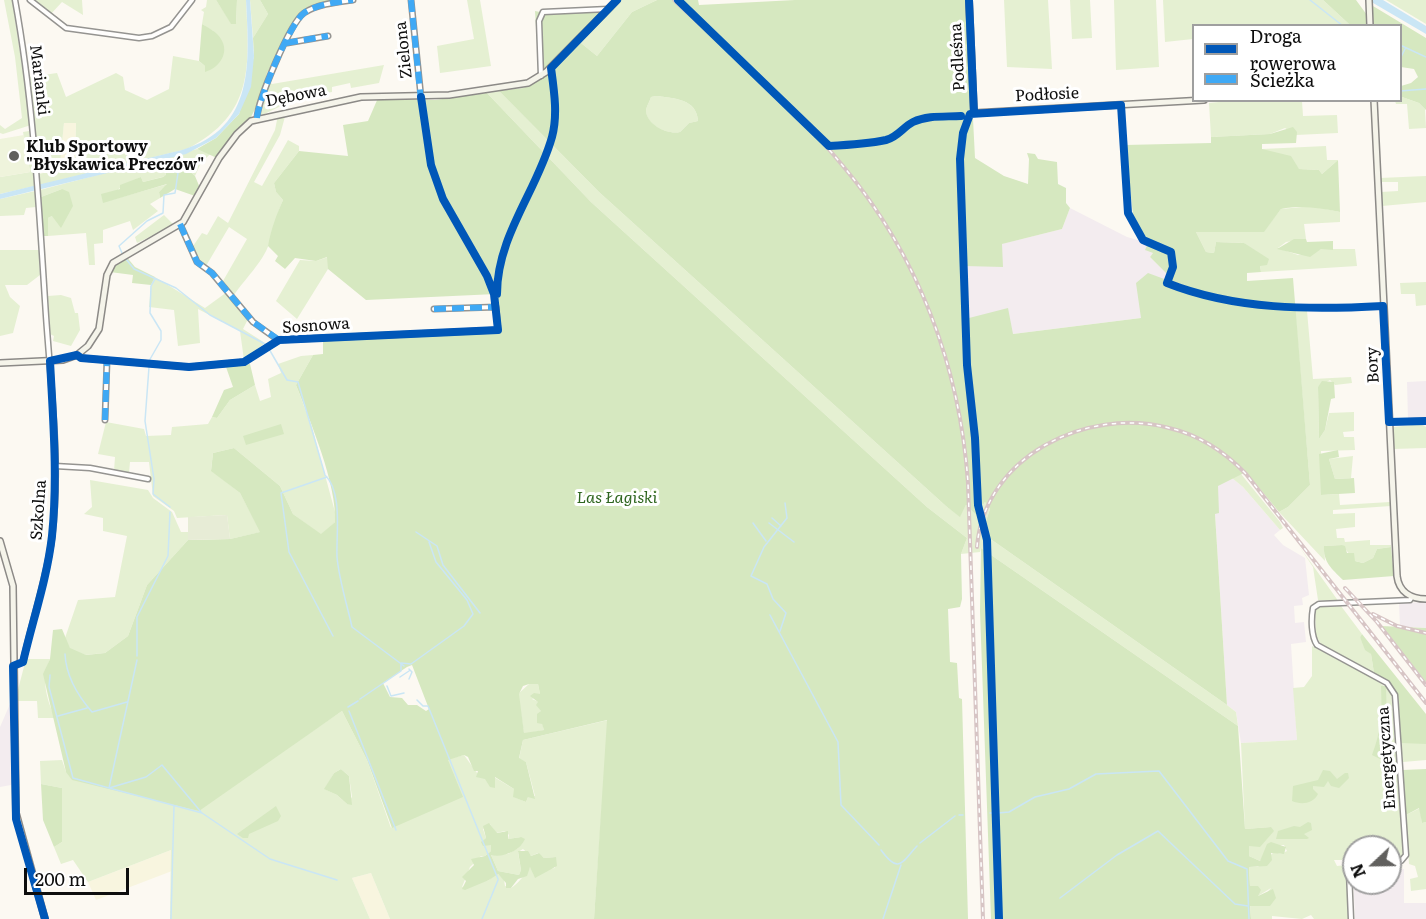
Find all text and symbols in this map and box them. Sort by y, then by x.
street label: Zielona [391,20,417,80]
street label: Podleśna [947,22,969,92]
text: Droga rowerowa [1250,22,1336,76]
legend [1192,24,1402,102]
street label: Marianki [25,43,53,117]
text: Ścieżka [1250,66,1314,93]
street label: Dębowa [264,81,328,111]
street label: Podłosie [1015,84,1079,106]
place label: Klub Sportowy "Błyskawica Preczów" [26,137,204,175]
marker: Klub Sportowy "Błyskawica Preczów" [7,149,21,163]
street label: Sosnowa [281,314,351,338]
street label: Bory [1362,346,1384,384]
street label: Szkolna [27,479,51,541]
park label: Las Łagiski [577,488,657,508]
street label: Energetyczna [1374,706,1400,810]
north arrow [1342,835,1402,895]
scale bar [27,856,132,894]
text: N [1344,860,1371,882]
text: 200 m [35,865,86,892]

